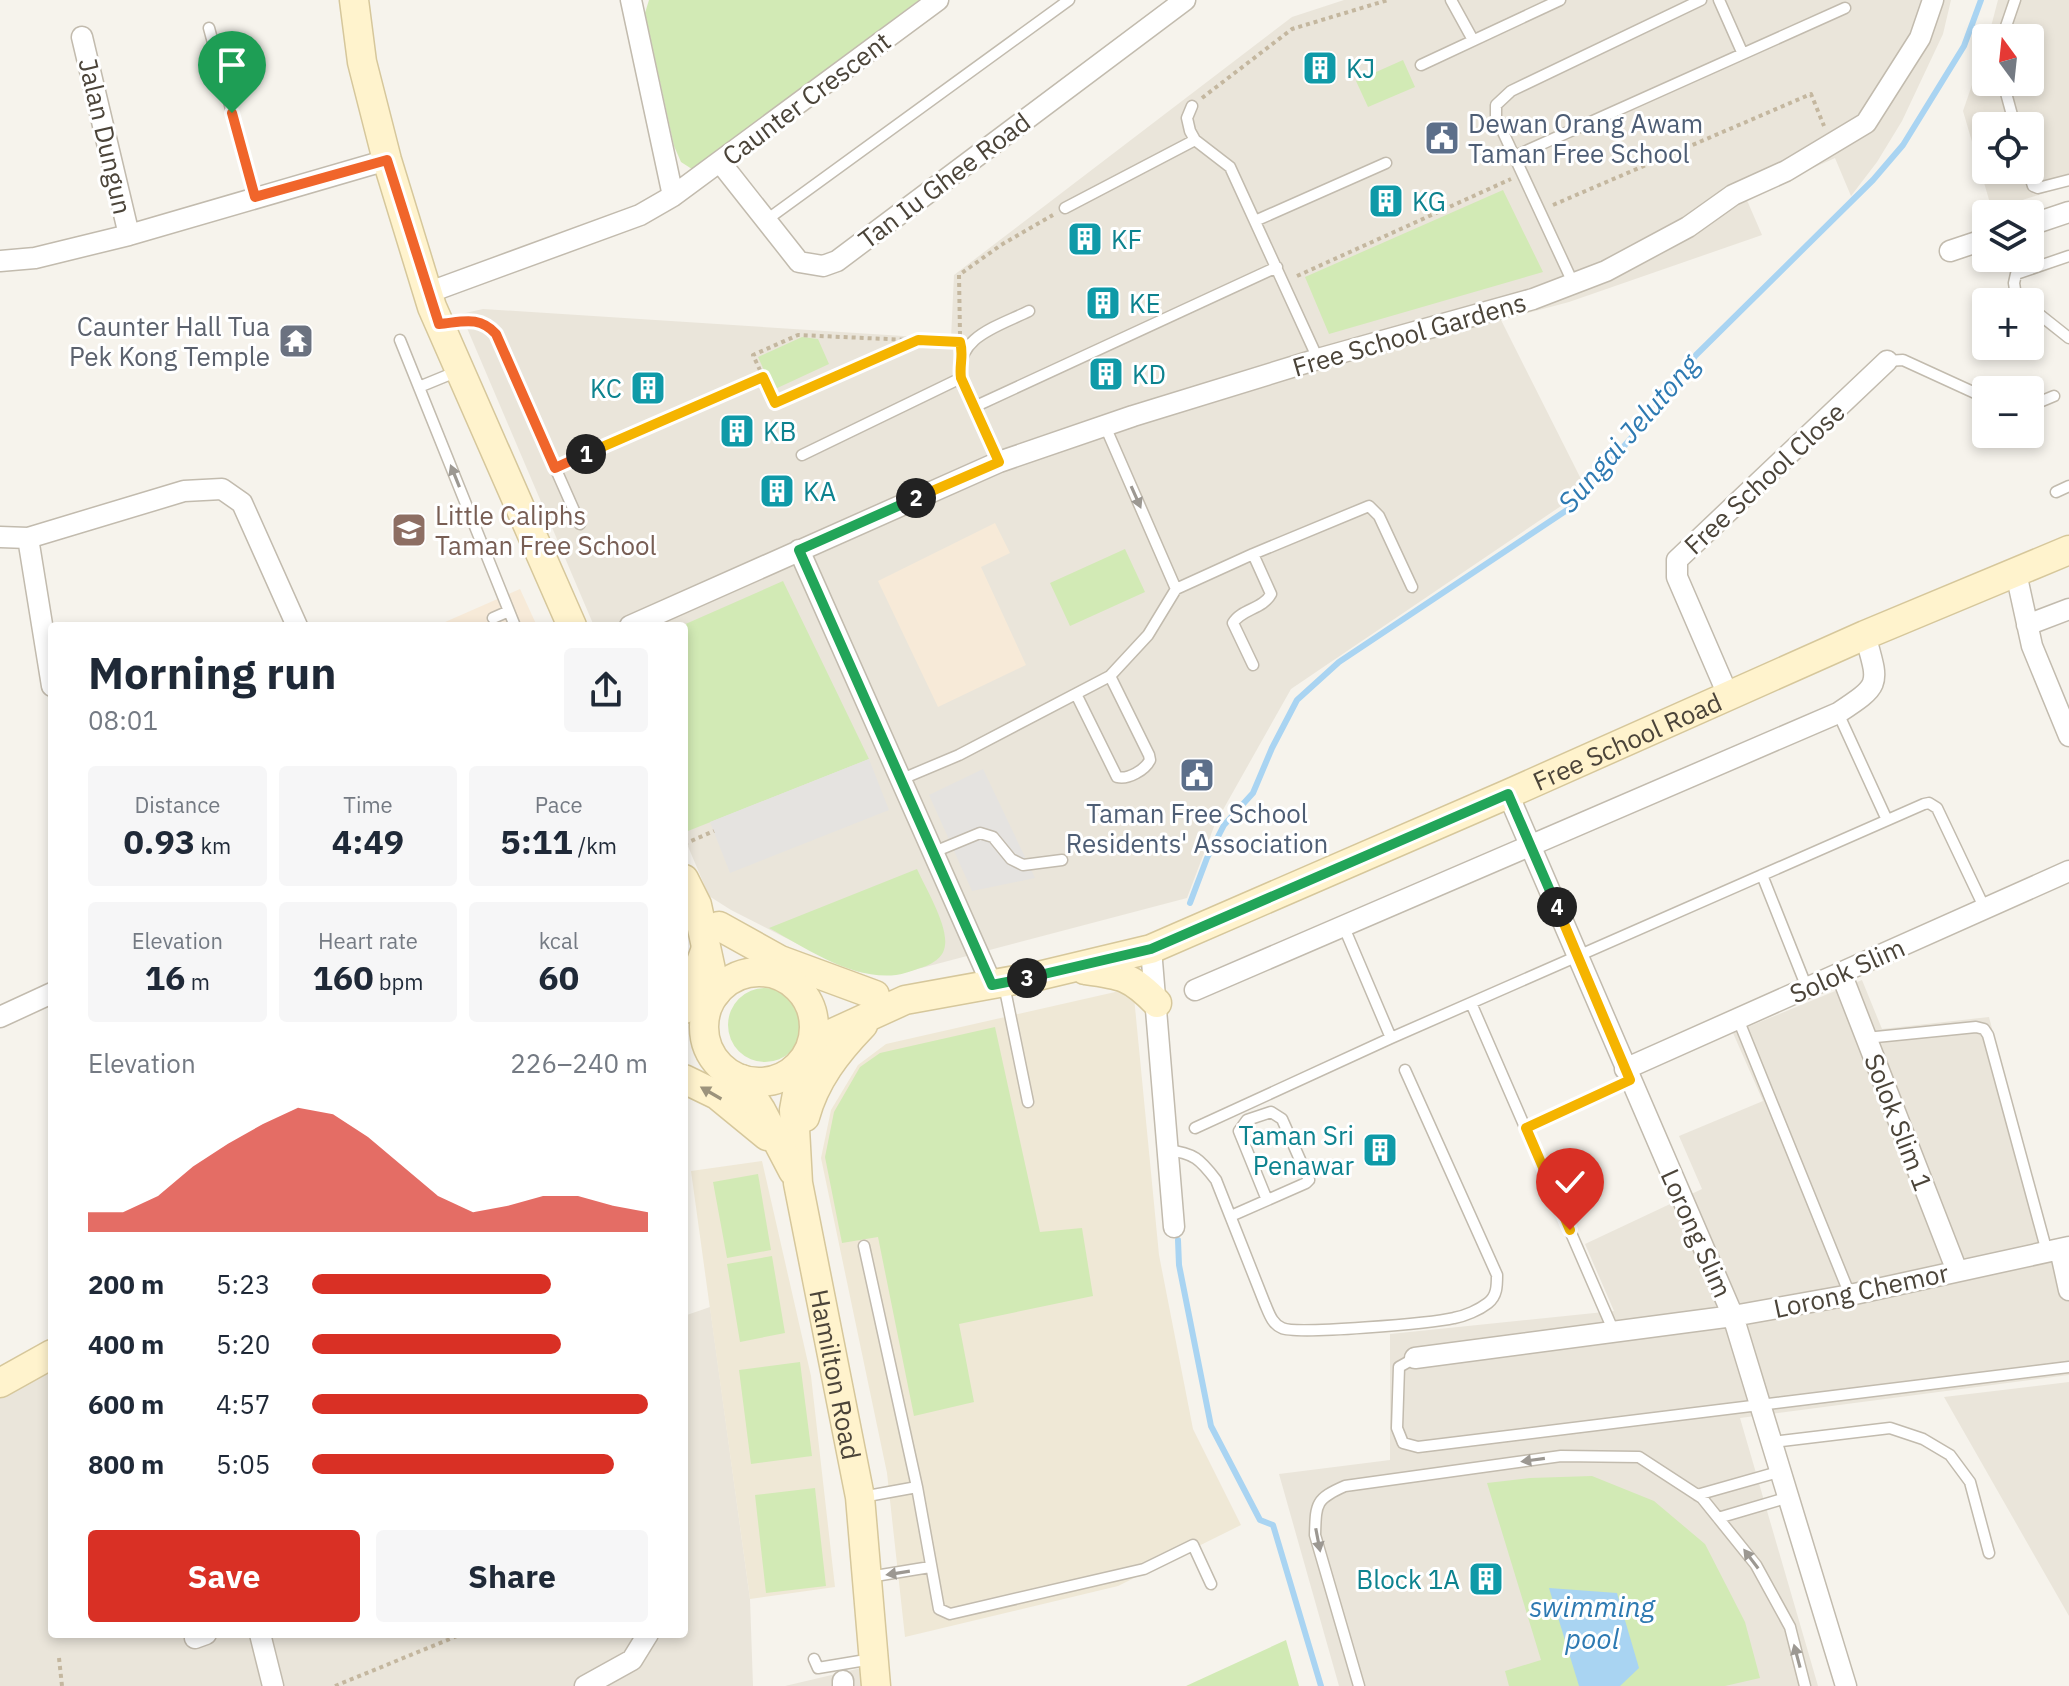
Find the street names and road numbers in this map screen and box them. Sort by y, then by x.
street label: Caunter Crescent [715,24,897,172]
street label: Jalan Dungun [72,55,140,217]
street label: Tan Iu Ghee Road [851,104,1037,256]
street label: Free School Gardens [1288,284,1530,384]
street label: Free School Close [1676,395,1852,561]
street label: Free School Road [1527,684,1727,798]
street label: Solok Slim [1784,930,1910,1010]
street label: Solok Slim 1 [1857,1049,1941,1195]
street label: Lorong Slim [1654,1163,1740,1303]
street label: Lorong Chemor [1770,1255,1952,1325]
street label: Hamilton Road [802,1286,869,1462]

